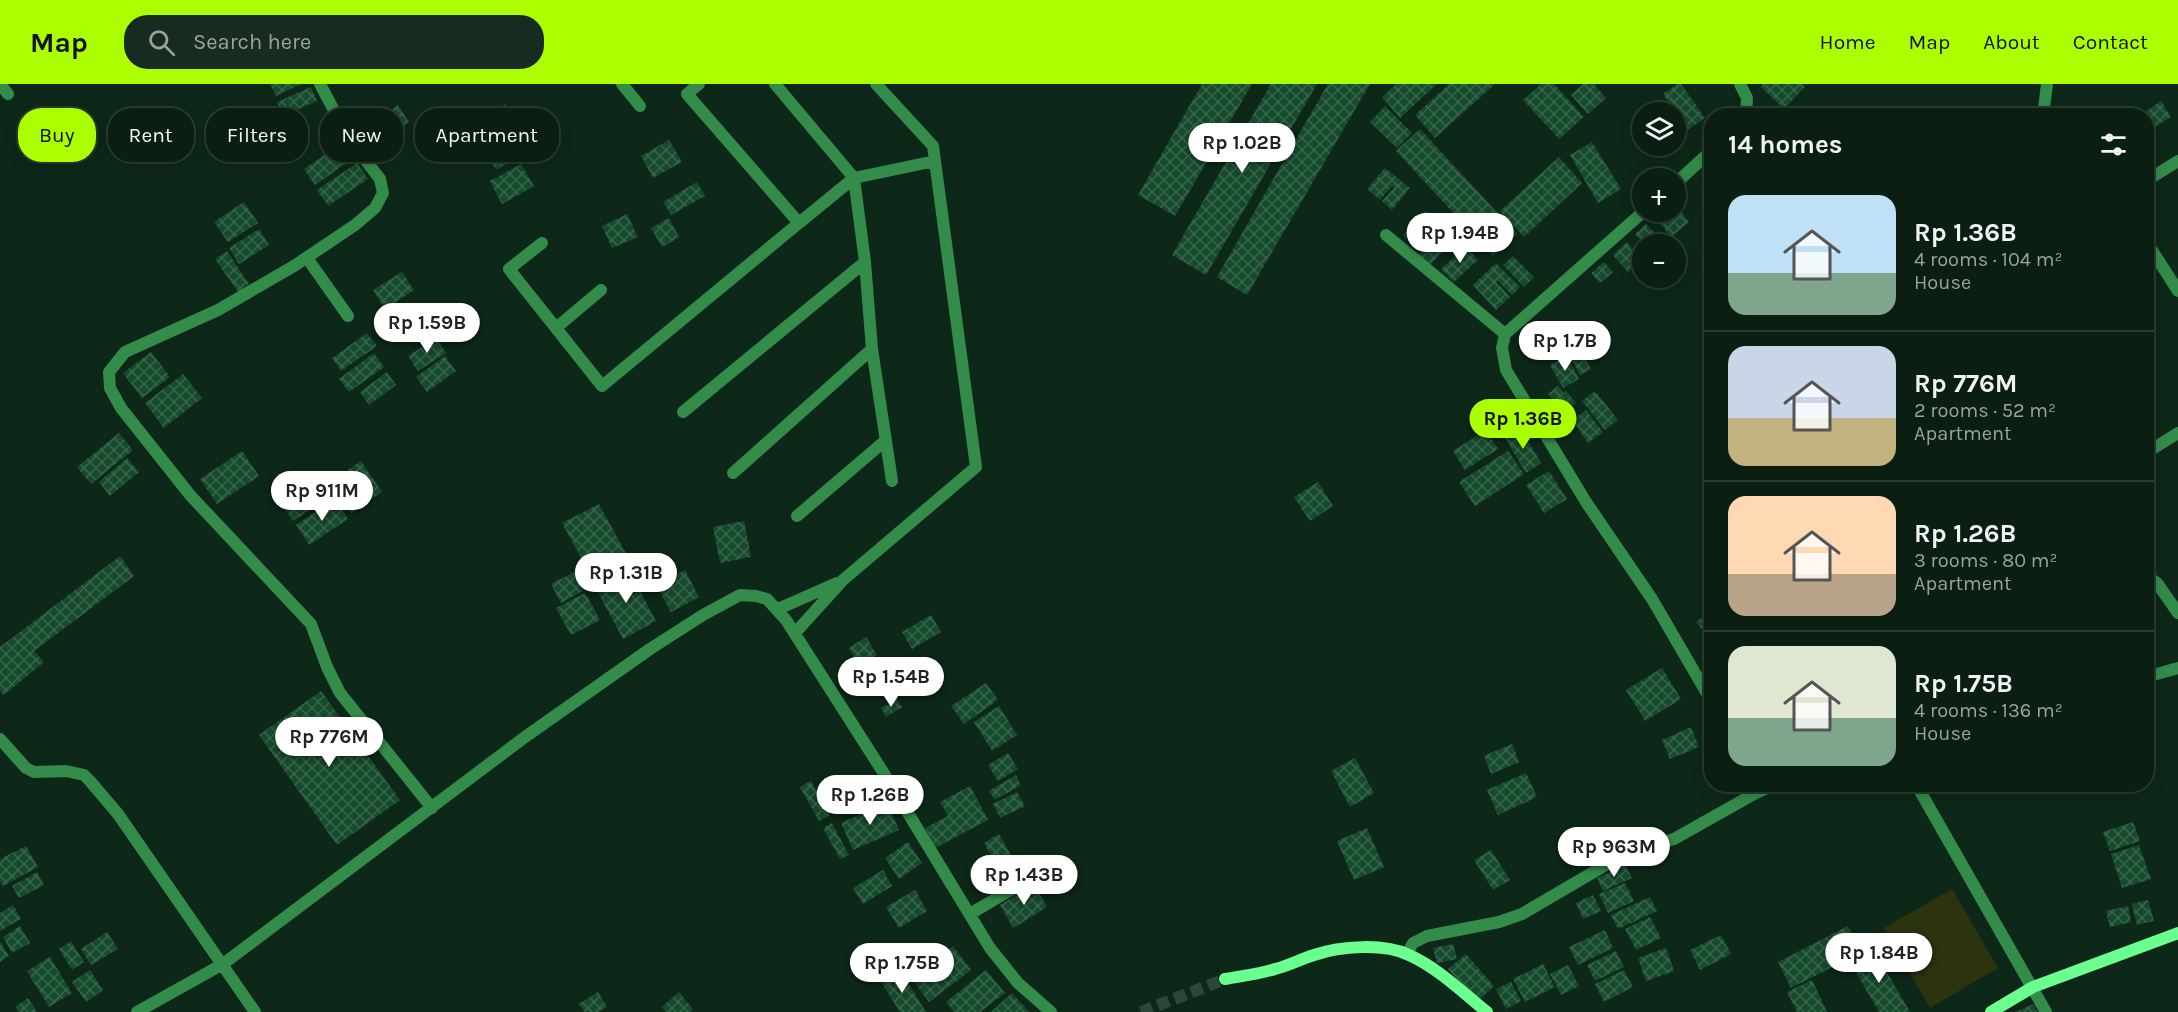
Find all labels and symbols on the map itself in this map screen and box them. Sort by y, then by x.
pin: Rp 1.02B [1180,123,1304,174]
pin: Rp 1.94B [1398,213,1522,264]
pin: Rp 1.59B [365,303,489,354]
pin: Rp 1.7B [1510,321,1620,372]
pin: Rp 1.36B [1461,399,1585,450]
pin: Rp 911M [267,471,377,522]
pin: Rp 1.31B [564,553,688,604]
pin: Rp 1.54B [829,657,953,708]
pin: Rp 776M [274,717,384,768]
pin: Rp 1.26B [808,775,932,826]
pin: Rp 963M [1559,827,1669,878]
pin: Rp 1.43B [962,855,1086,906]
pin: Rp 1.84B [1817,933,1941,984]
pin: Rp 1.75B [840,943,964,994]

